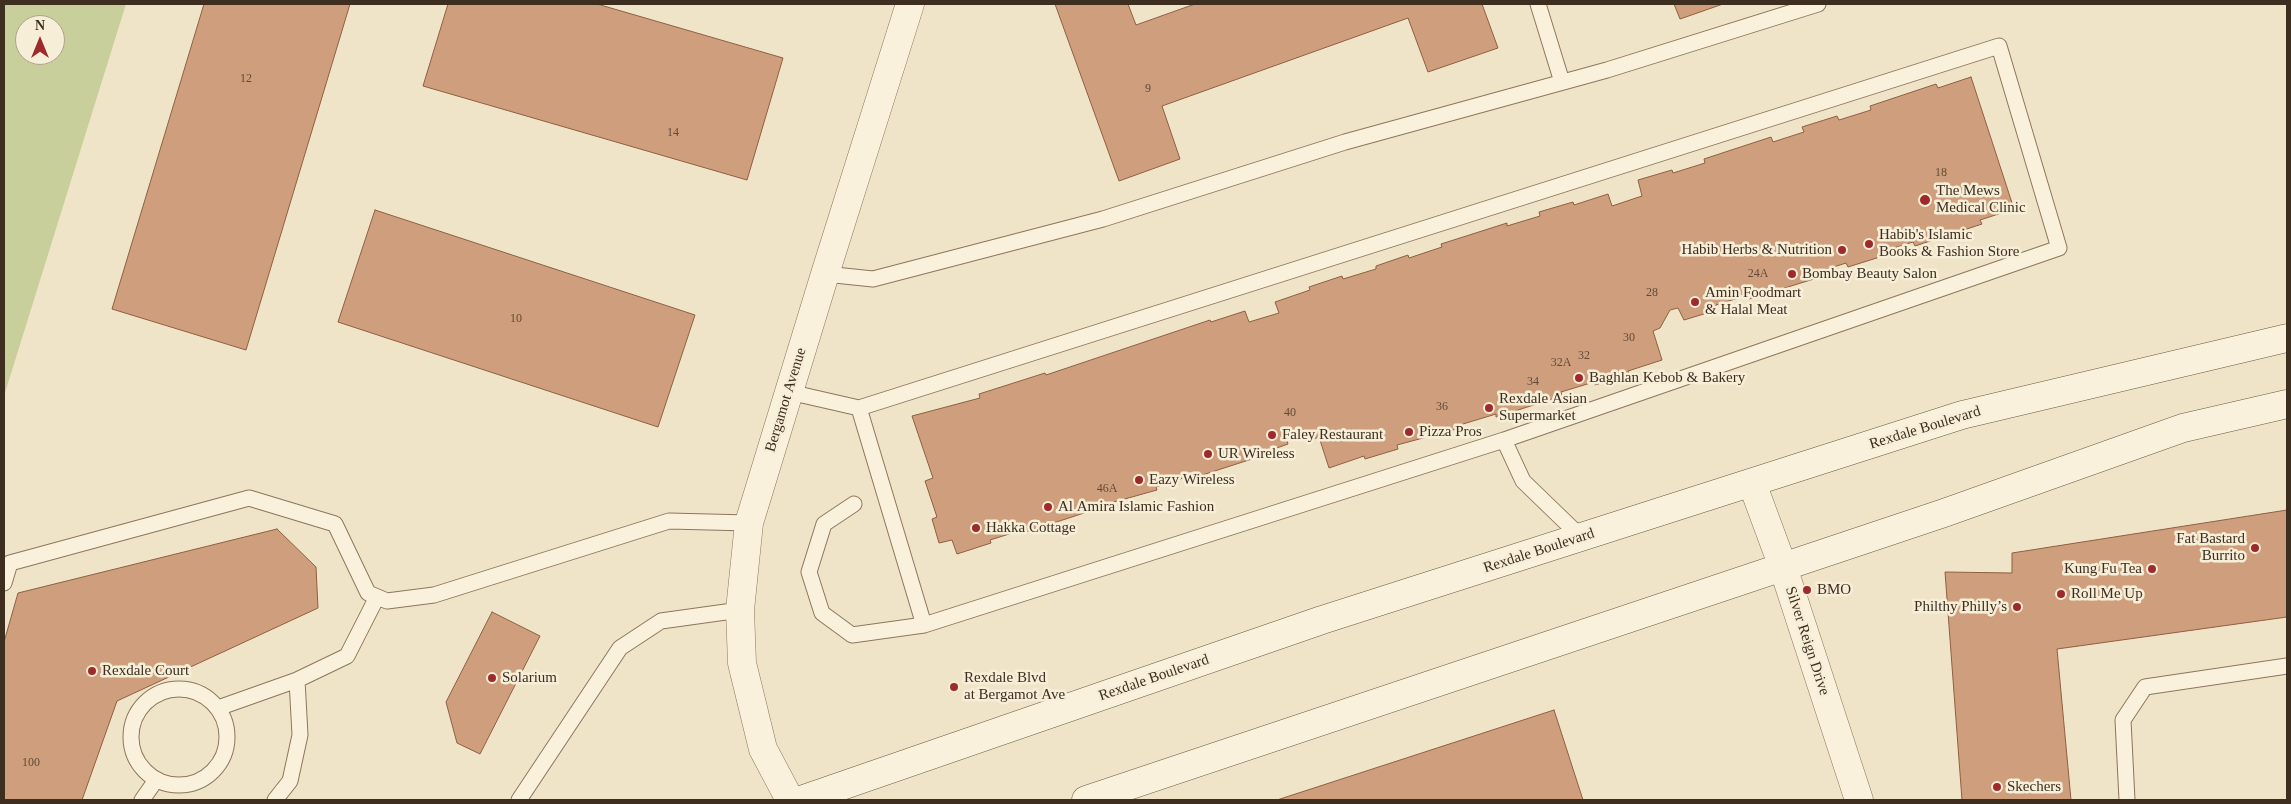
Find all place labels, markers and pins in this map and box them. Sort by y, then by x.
place label: The Mews Medical Clinic [1936,182,2026,217]
marker: The Mews Medical Clinic [1918,193,1932,207]
place label: Habib's Islamic Books & Fashion Store [1879,226,2019,261]
marker: Habib's Islamic Books & Fashion Store [1863,238,1875,250]
place label: Habib Herbs & Nutrition [1682,241,1832,259]
marker: Habib Herbs & Nutrition [1836,244,1848,256]
place label: Bombay Beauty Salon [1802,265,1937,283]
marker: Bombay Beauty Salon [1786,268,1798,280]
place label: Amin Foodmart & Halal Meat [1705,284,1801,319]
marker: Amin Foodmart & Halal Meat [1689,296,1701,308]
place label: Baghlan Kebob & Bakery [1589,369,1745,387]
marker: Baghlan Kebob & Bakery [1573,372,1585,384]
place label: Rexdale Asian Supermarket [1499,390,1587,425]
marker: Rexdale Asian Supermarket [1483,402,1495,414]
place label: Pizza Pros [1419,423,1482,441]
place label: Faley Restaurant [1282,426,1383,444]
marker: Pizza Pros [1403,426,1415,438]
marker: Faley Restaurant [1266,429,1278,441]
place label: UR Wireless [1218,445,1294,463]
marker: UR Wireless [1202,448,1214,460]
place label: Eazy Wireless [1149,471,1235,489]
marker: Eazy Wireless [1133,474,1145,486]
place label: Al Amira Islamic Fashion [1058,498,1214,516]
marker: Al Amira Islamic Fashion [1042,501,1054,513]
place label: Hakka Cottage [986,519,1076,537]
marker: Hakka Cottage [970,522,982,534]
place label: Fat Bastard Burrito [2176,530,2245,565]
marker: Fat Bastard Burrito [2249,542,2261,554]
place label: Kung Fu Tea [2064,560,2142,578]
marker: Kung Fu Tea [2146,563,2158,575]
place label: BMO [1817,581,1851,599]
marker: BMO [1801,584,1813,596]
place label: Roll Me Up [2071,585,2143,603]
marker: Roll Me Up [2055,588,2067,600]
place label: Philthy Philly’s [1914,598,2007,616]
marker: Philthy Philly’s [2011,601,2023,613]
place label: Rexdale Court [102,662,189,680]
marker: Rexdale Court [86,665,98,677]
place label: Solarium [502,669,557,687]
place label: Rexdale Blvd at Bergamot Ave [964,669,1065,704]
marker: Solarium [486,672,498,684]
marker: Rexdale Blvd at Bergamot Ave [948,681,960,693]
place label: Skechers [2007,778,2061,796]
marker: Skechers [1991,781,2003,793]

